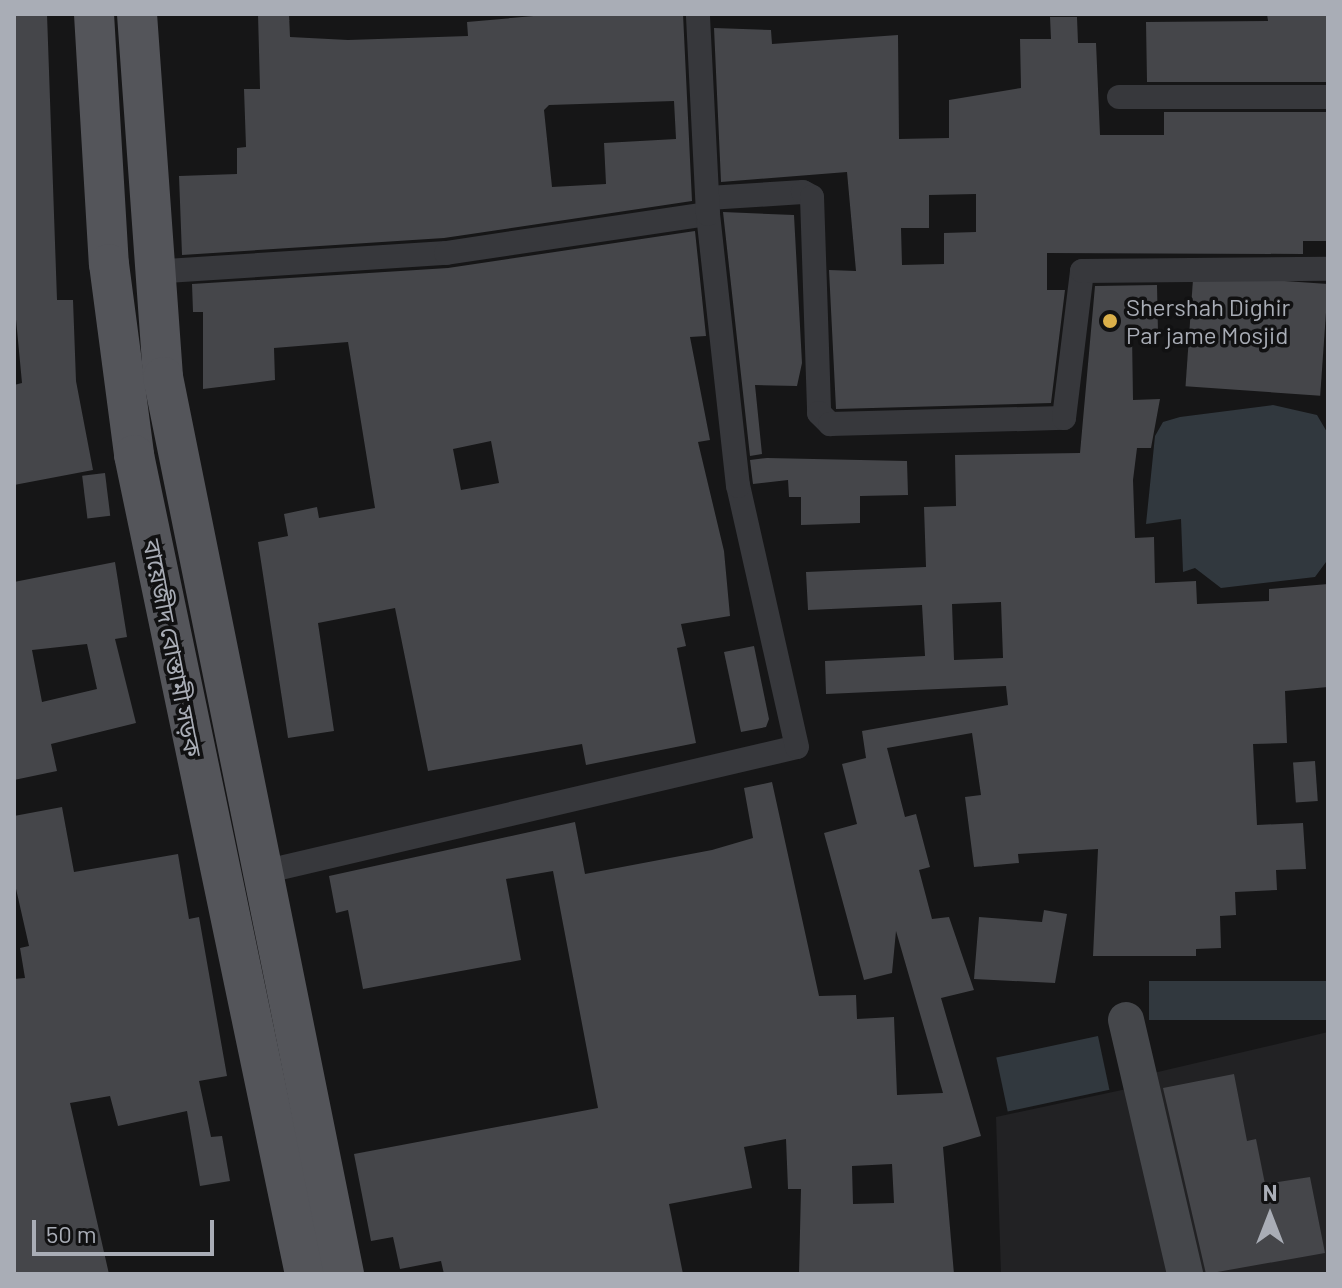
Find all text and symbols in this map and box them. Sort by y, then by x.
place label: Shershah Dighir Par jame Mosjid [1126,293,1290,349]
marker: Shershah Dighir Par jame Mosjid [1101,312,1119,330]
street label: বায়েজীদ বোস্তামী সড়ক [138,537,208,759]
north arrow [1230,1176,1310,1256]
text: N [1263,1179,1277,1205]
scale bar [36,1204,218,1254]
text: 50 m [46,1219,97,1248]

